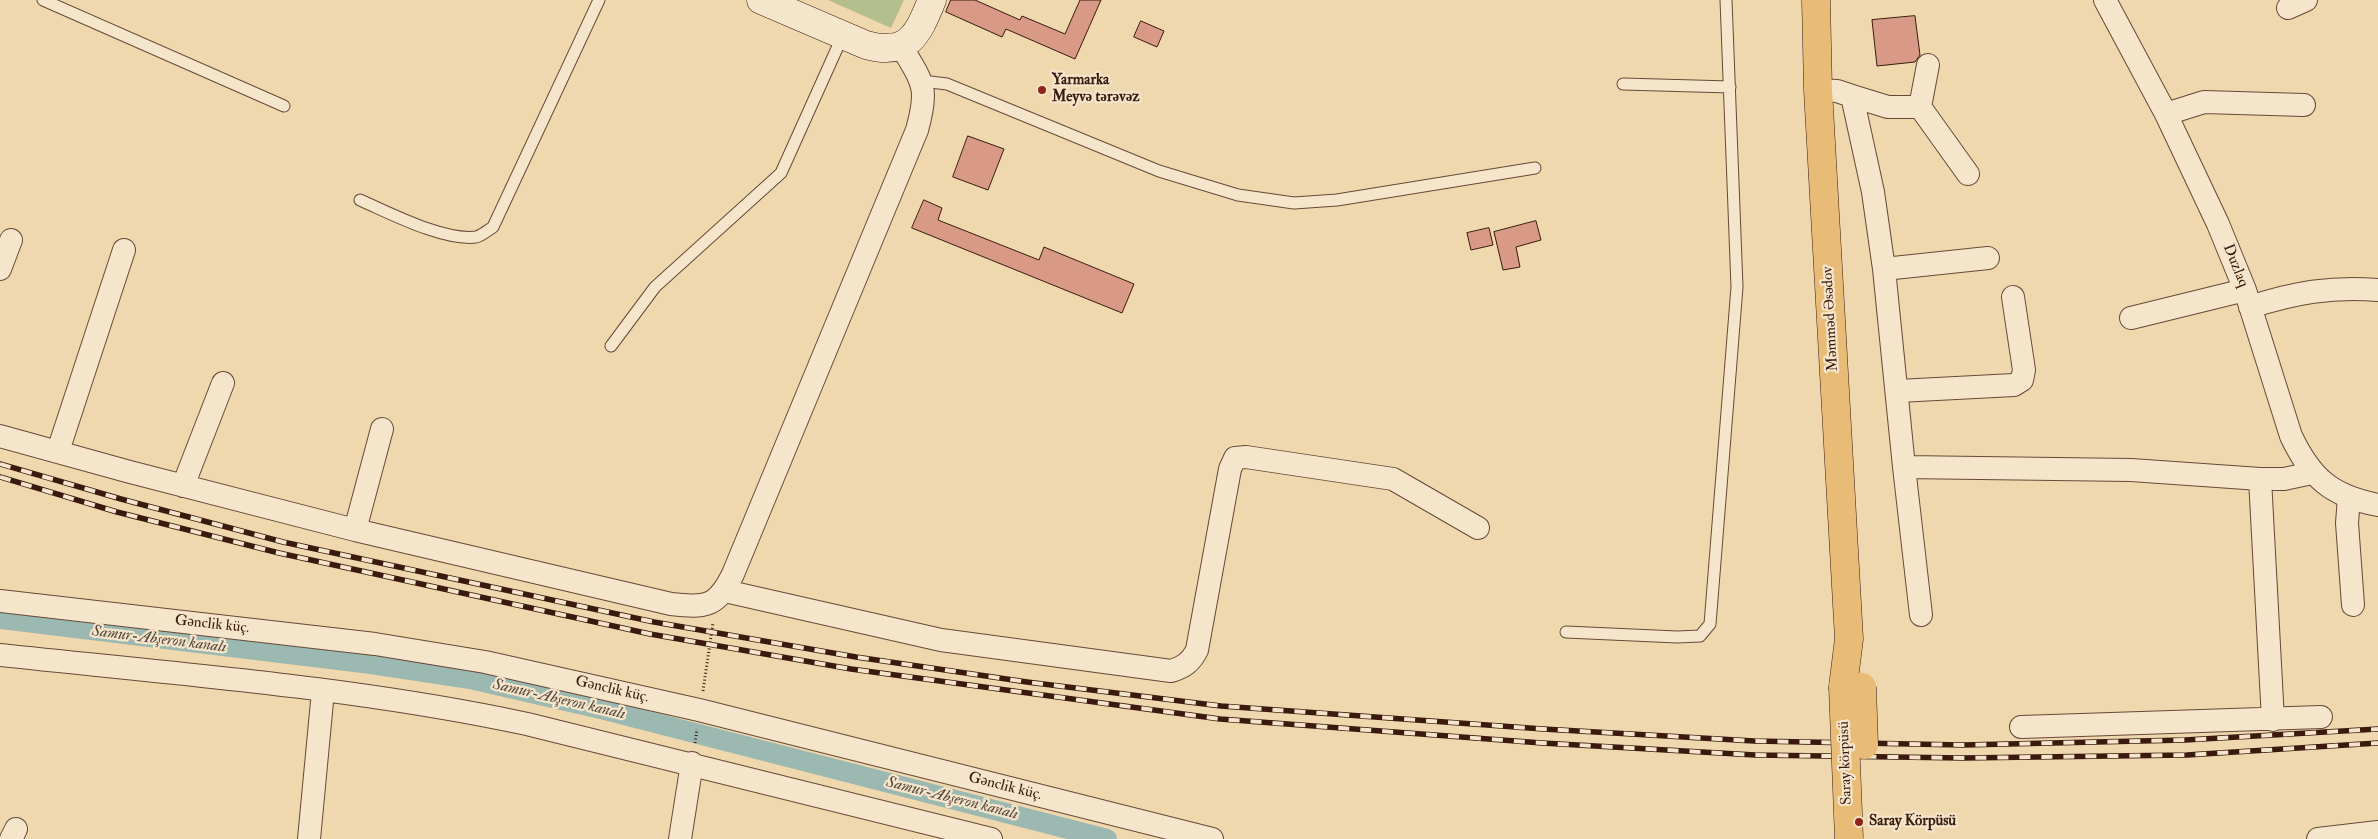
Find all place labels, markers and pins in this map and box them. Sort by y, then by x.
place label: Yarmarka Meyvә tәrәvәz [1052,72,1140,107]
marker: Yarmarka Meyvә tәrәvәz [1036,84,1048,96]
place label: Saray Körpüsü [1869,813,1956,831]
marker: Saray Körpüsü [1853,816,1865,828]

